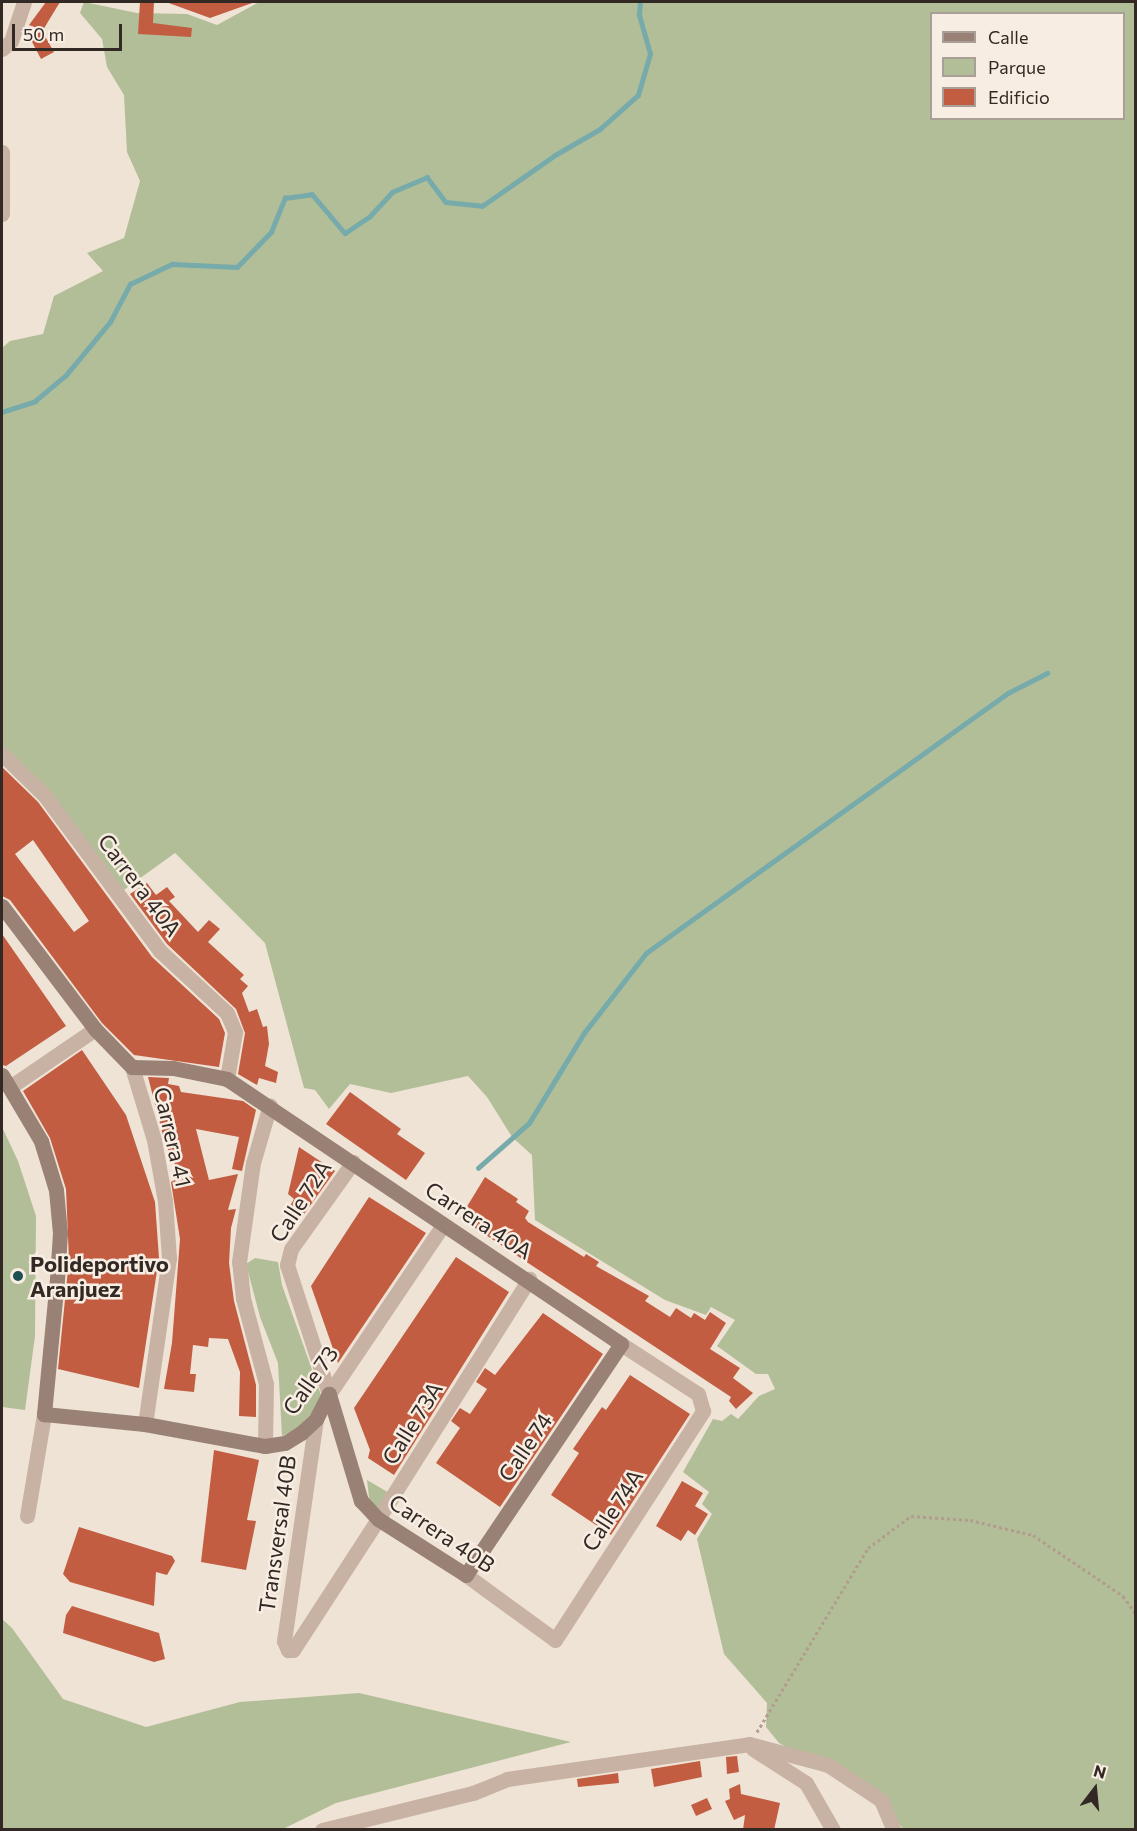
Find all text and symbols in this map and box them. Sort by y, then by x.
scale bar [15,12,124,50]
legend [930,12,1125,120]
text: 50 m [23,23,64,45]
text: Calle [988,26,1028,48]
text: Parque [988,56,1046,78]
text: Edificio [988,86,1050,108]
street label: Carrera 40A [93,828,187,942]
street label: Carrera 41 [149,1085,197,1189]
street label: Calle 72A [264,1155,336,1247]
street label: Carrera 40A [421,1176,537,1264]
place label: Polideportivo Aranjuez [30,1250,169,1302]
marker: Polideportivo Aranjuez [11,1269,25,1283]
street label: Calle 73 [277,1341,343,1419]
street label: Calle 73A [376,1377,448,1469]
street label: Calle 74 [493,1408,557,1486]
street label: Transversal 40B [253,1454,301,1614]
street label: Calle 74A [576,1464,648,1556]
street label: Carrera 40B [384,1488,500,1578]
north arrow [1065,1759,1125,1819]
text: N [1092,1760,1108,1782]

